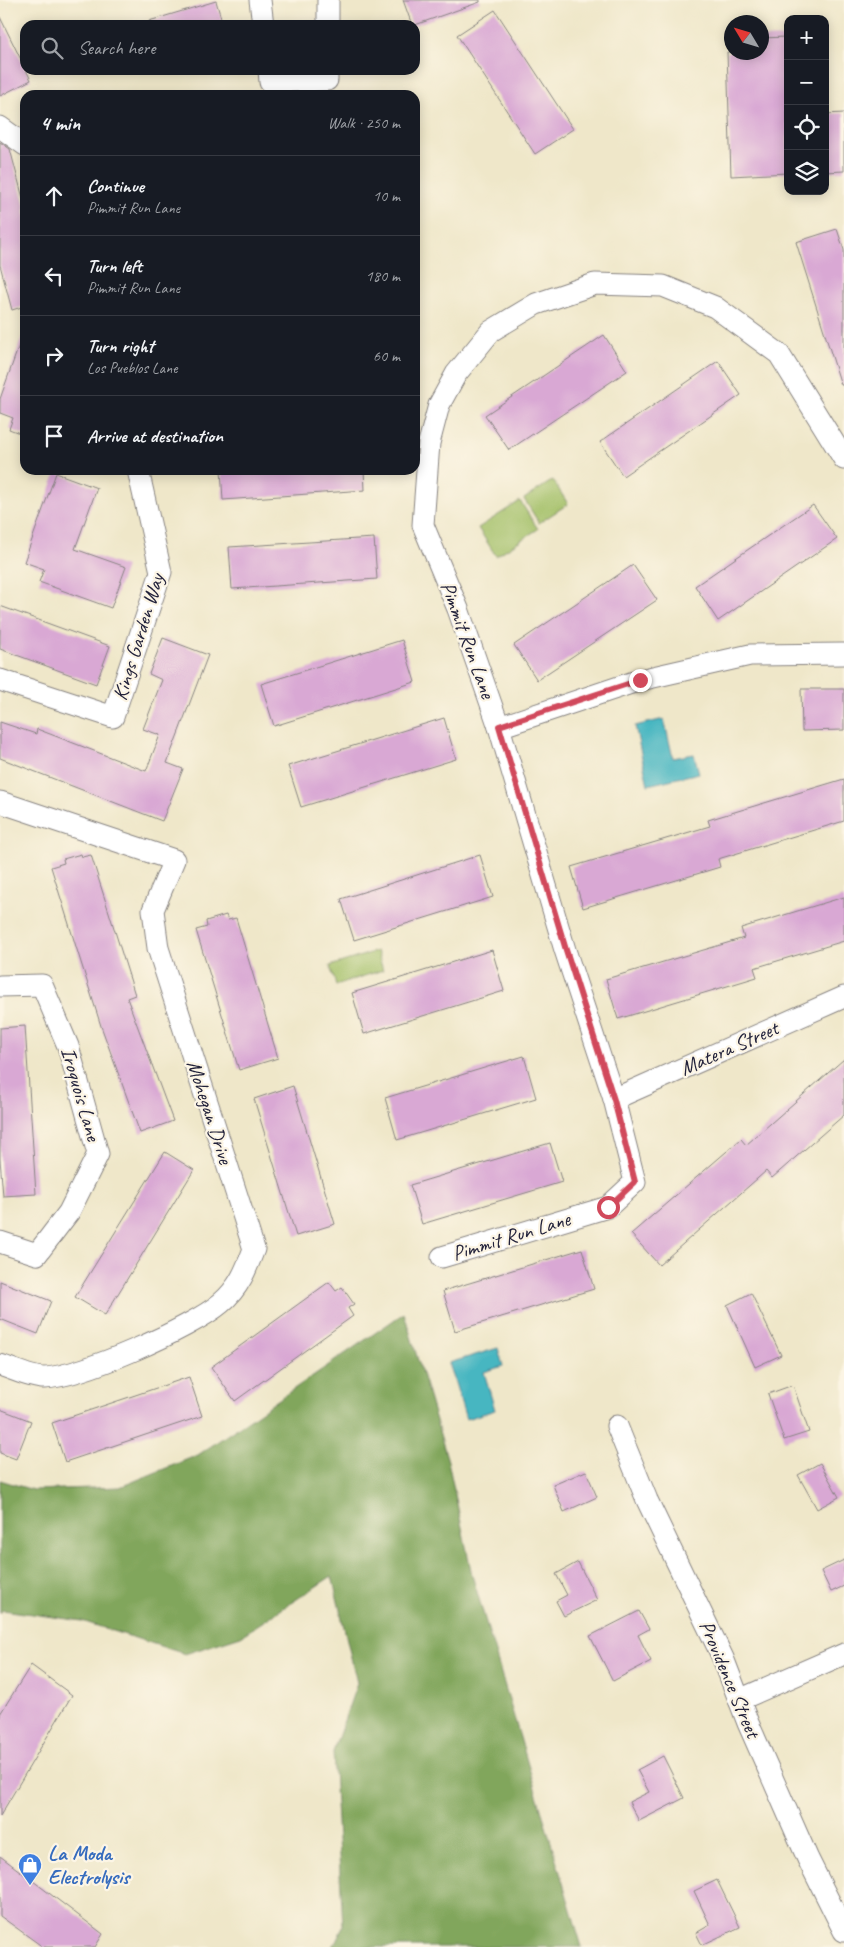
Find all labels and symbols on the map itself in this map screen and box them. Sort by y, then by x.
north arrow [724,15,769,60]
street label: Kings Garden Way [106,569,170,703]
street label: Pimmit Run Lane [435,578,501,703]
route end [629,669,652,692]
street label: Matera Street [676,1014,784,1081]
street label: Iroquois Lane [55,1044,107,1145]
street label: Mohegan Drive [181,1057,239,1168]
route start [597,1196,620,1219]
street label: Pimmit Run Lane [449,1205,574,1266]
street label: Providence Street [694,1617,767,1743]
place label: La Moda Electrolysis [48,1840,132,1890]
shop icon: La Moda Electrolysis [17,1852,43,1886]

